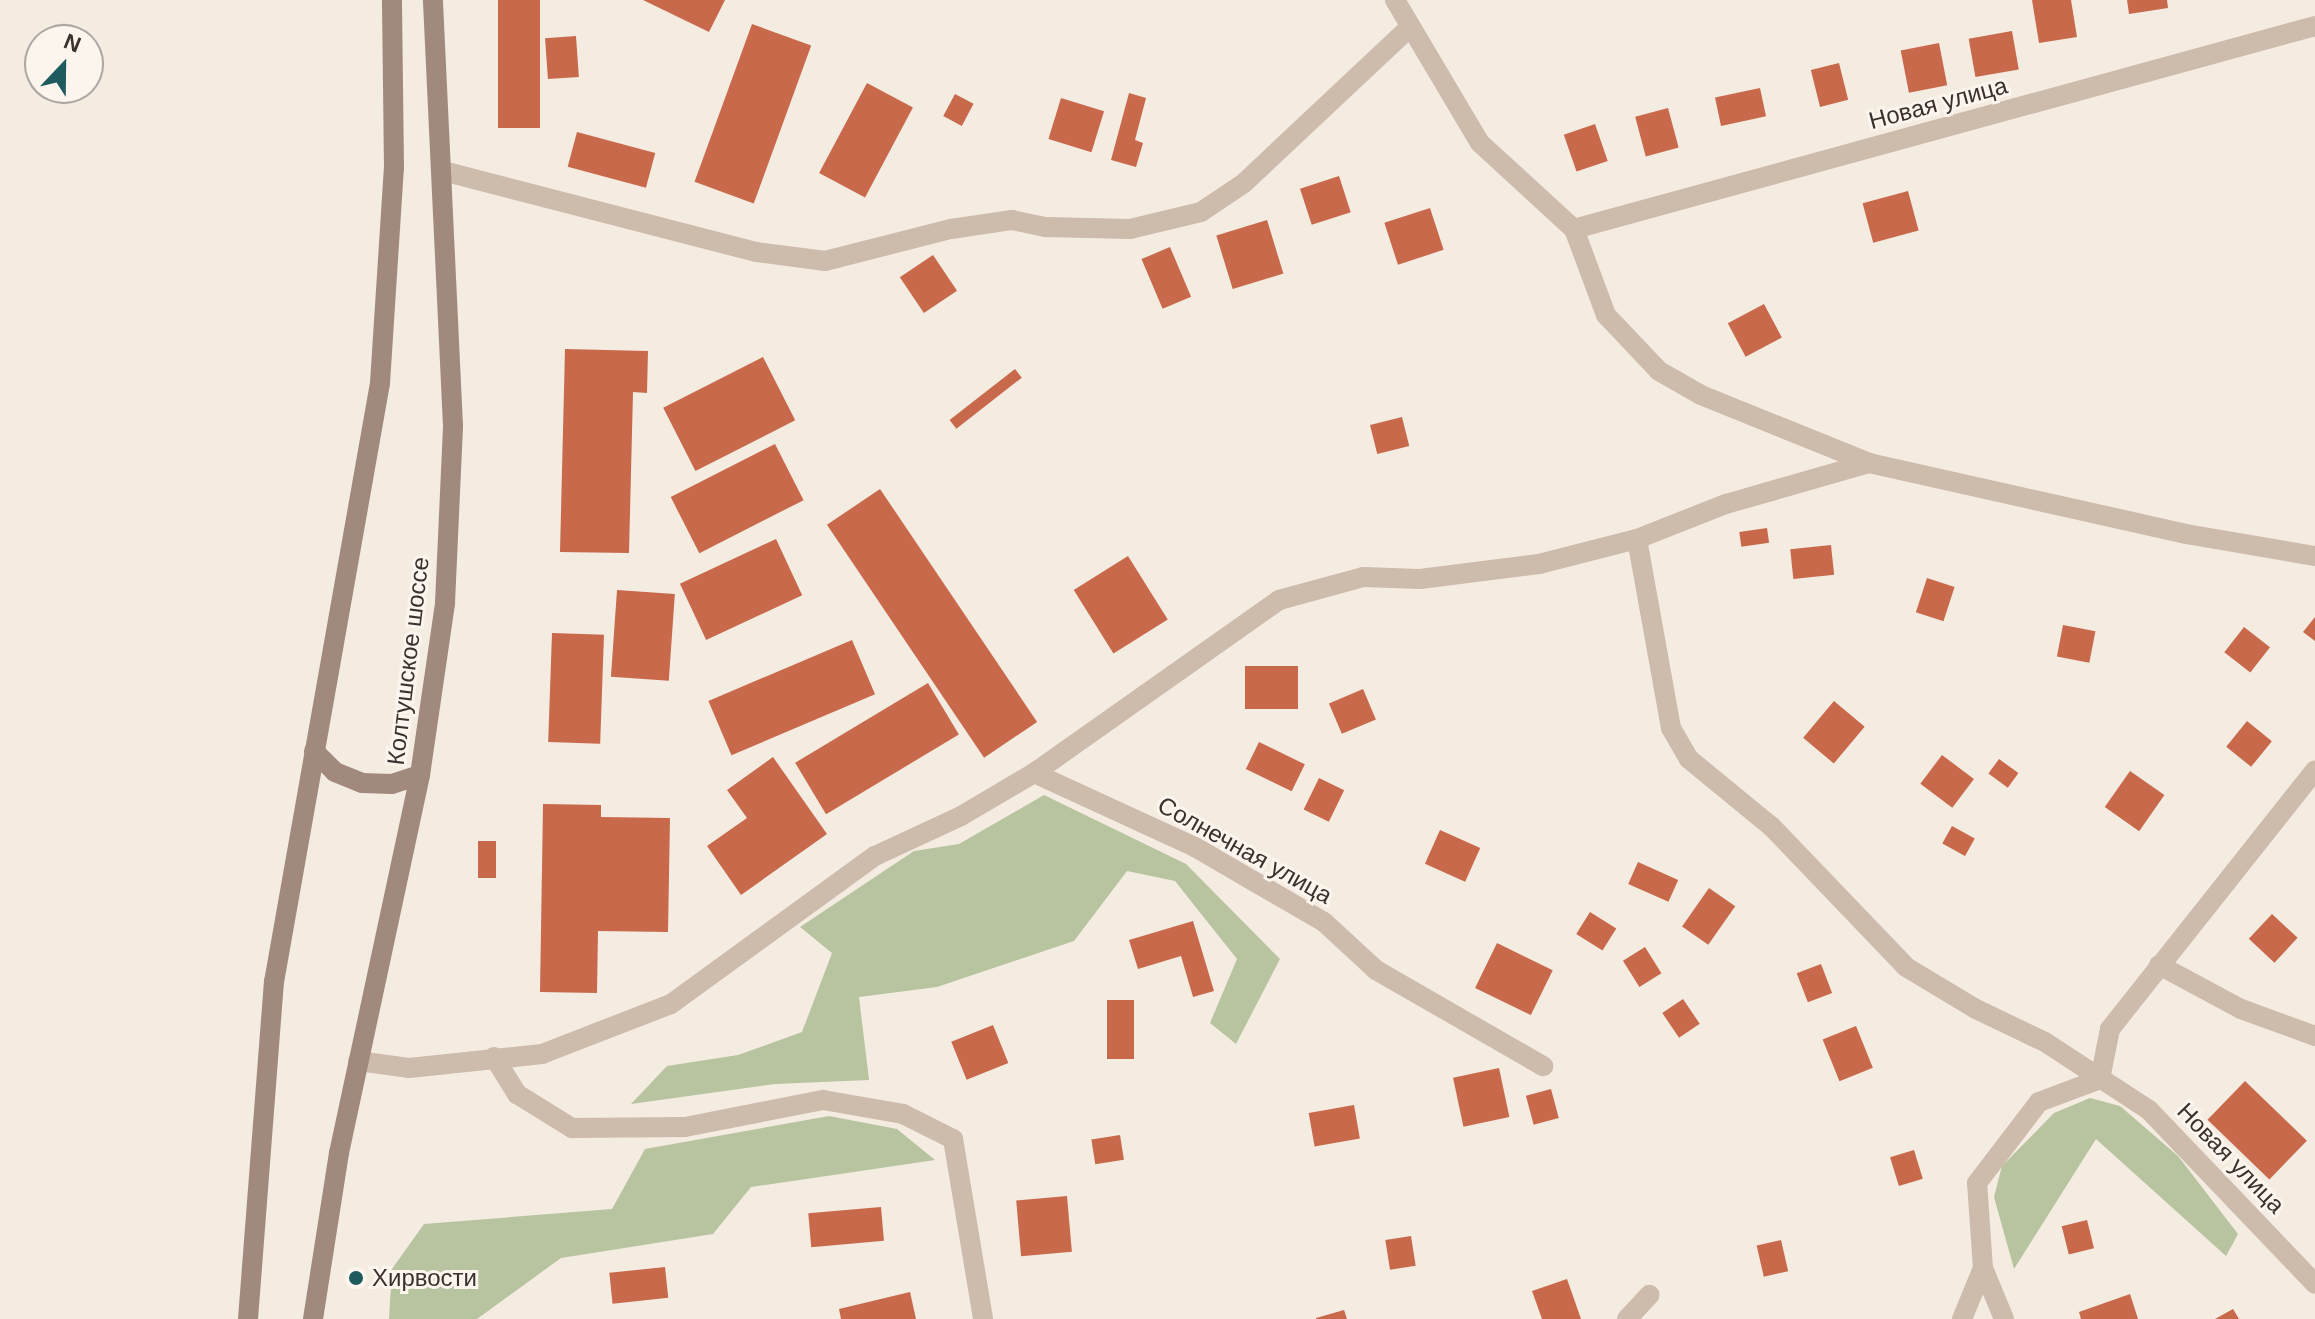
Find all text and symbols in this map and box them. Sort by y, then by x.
north arrow [24,24,104,104]
text: N [60,29,84,58]
street label: Новая улица [1866,71,2010,135]
street label: Колтушское шоссе [381,555,435,767]
street label: Солнечная улица [1153,790,1337,910]
street label: Новая улица [2171,1097,2291,1219]
place label: Хирвости [372,1264,477,1292]
marker: Хирвости [347,1269,365,1287]

